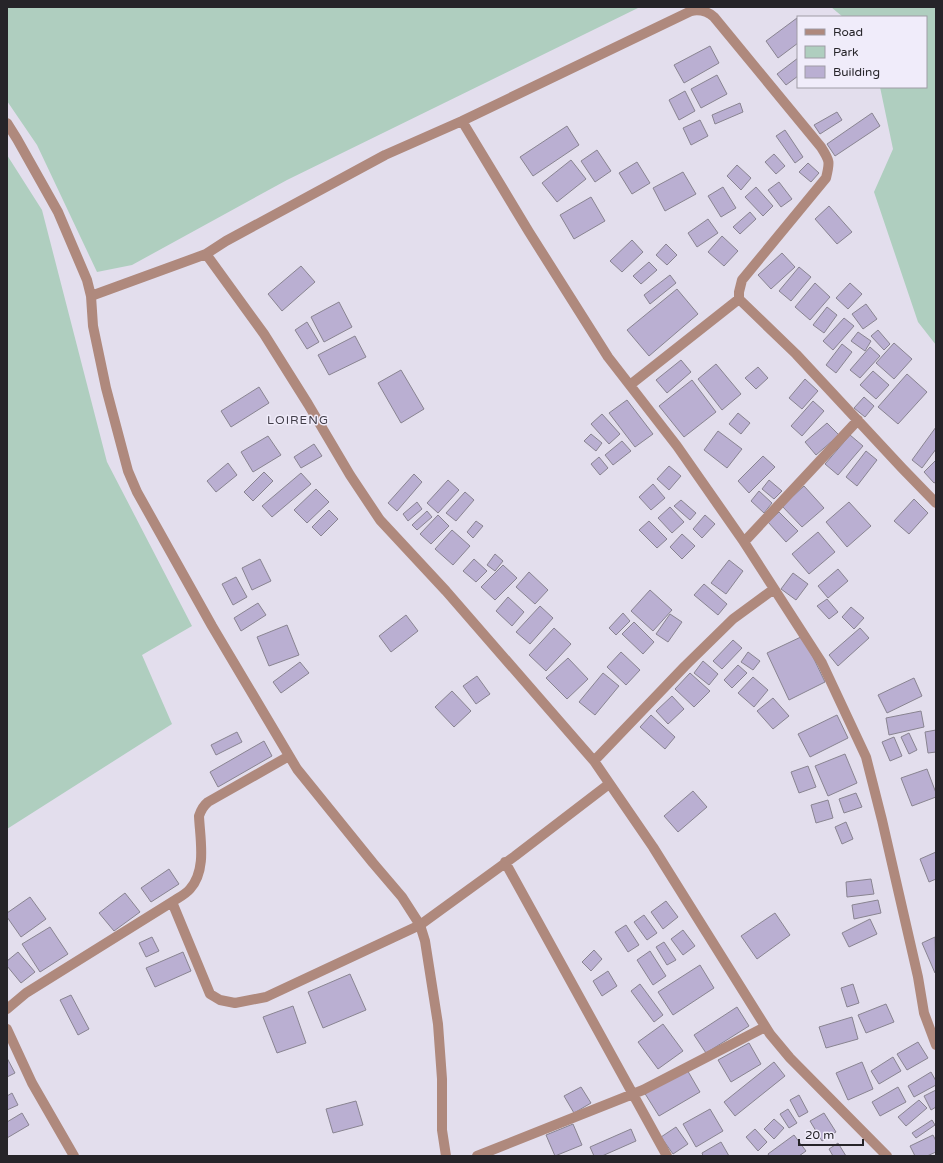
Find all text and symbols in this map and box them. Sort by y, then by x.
legend [797,16,927,88]
text: Road [833,25,863,39]
text: Park [833,45,859,59]
text: Building [833,65,880,79]
district label: LOIRENG [267,413,329,427]
scale bar [799,1121,863,1147]
text: 20 m [805,1128,834,1142]

